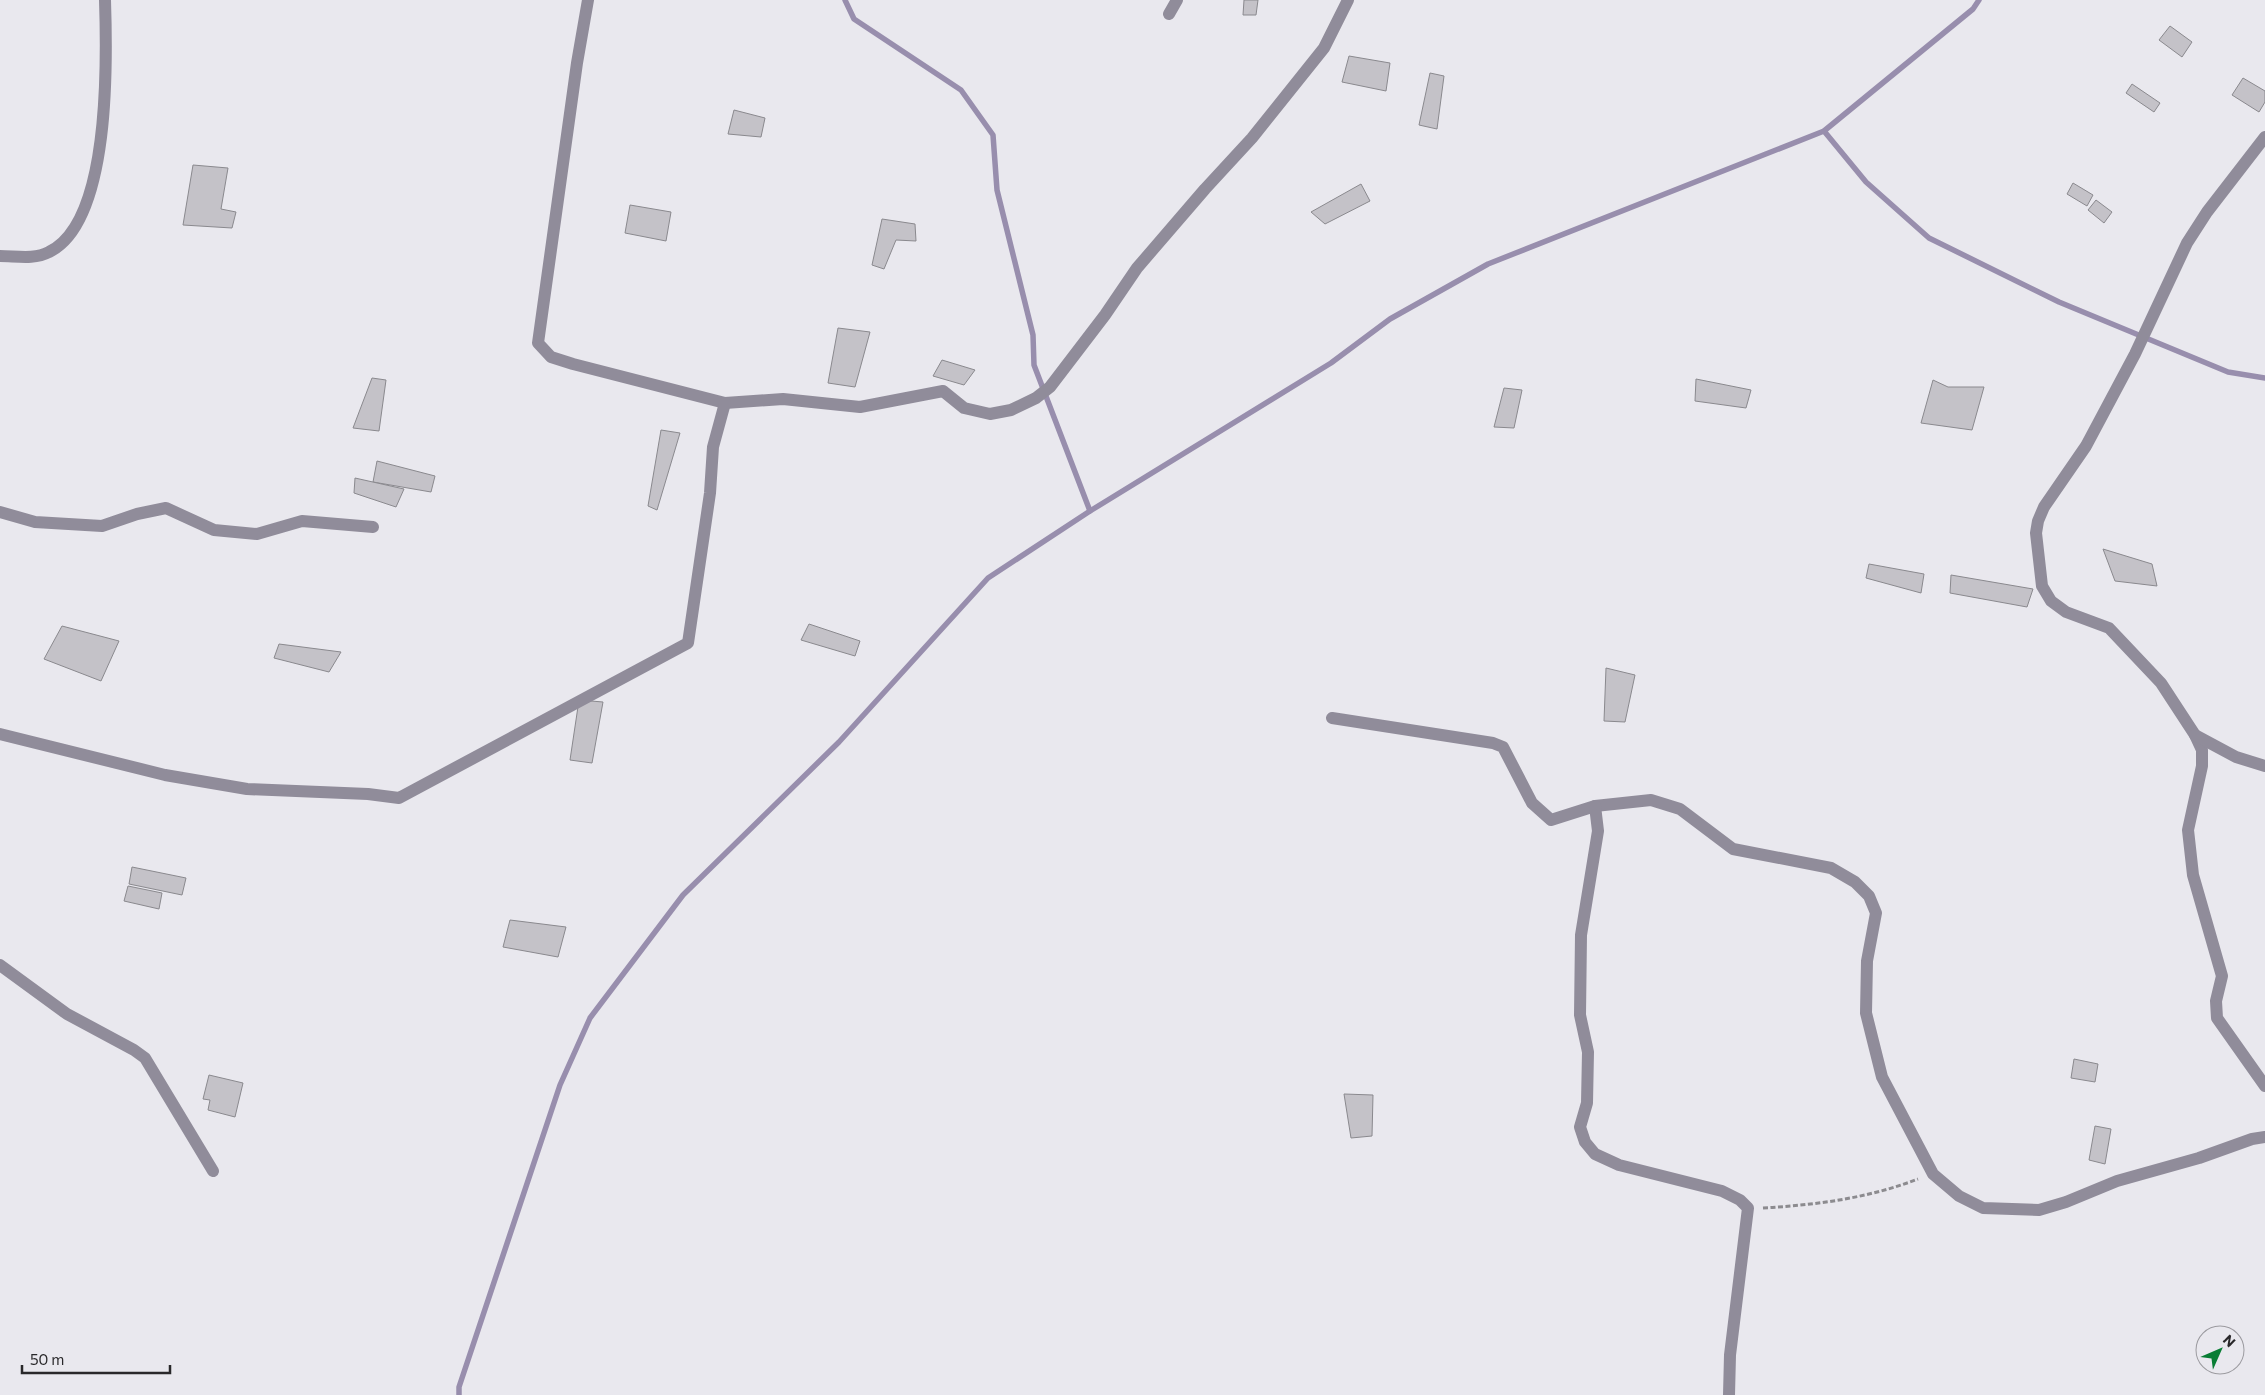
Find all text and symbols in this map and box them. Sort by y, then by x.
north arrow [2195,1325,2245,1375]
text: N [2220,1331,2239,1350]
scale bar [22,1342,170,1374]
text: 50 m [30,1350,64,1368]

